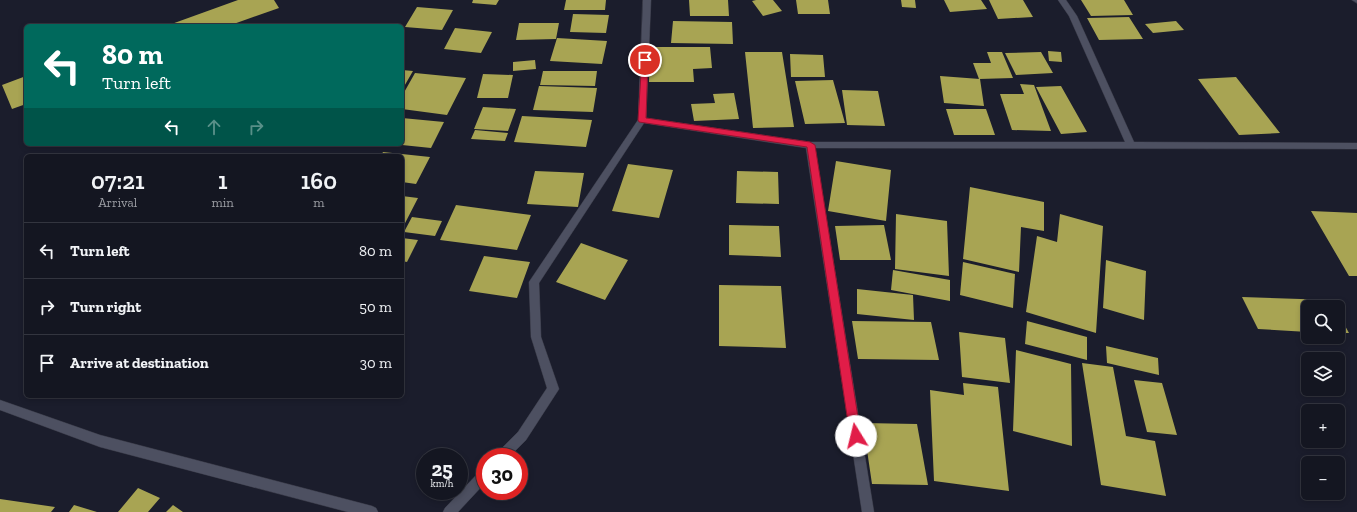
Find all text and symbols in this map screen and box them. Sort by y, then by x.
text: 80 m [102,38,163,71]
icon: left [36,40,88,92]
pin [628,43,662,77]
icon: arrive [634,49,656,71]
text: Turn left [102,72,171,94]
icon: left [161,116,183,138]
icon: ahead [203,116,225,138]
icon: right [245,116,267,138]
text: 07:21 [91,166,144,195]
text: 1 [218,166,227,195]
text: 160 [301,166,337,195]
text: Arrival [98,195,137,210]
text: min [211,195,234,210]
text: m [313,195,325,210]
icon: left [36,240,58,262]
text: Turn left [70,242,130,260]
text: 80 m [359,242,392,260]
icon: right [36,296,58,318]
text: Turn right [70,298,141,316]
text: 50 m [359,298,392,316]
map controls [1301,300,1345,500]
button: search [1301,300,1345,344]
icon: arrive [36,352,58,374]
button: layers [1301,352,1345,396]
text: Arrive at destination [70,354,209,372]
text: 30 m [360,354,392,372]
button: + [1301,404,1345,448]
position arrow [835,415,877,457]
speed limit sign: 30 [476,448,528,500]
button: − [1301,456,1345,500]
text: 25 [431,457,453,481]
text: km/h [431,478,453,490]

